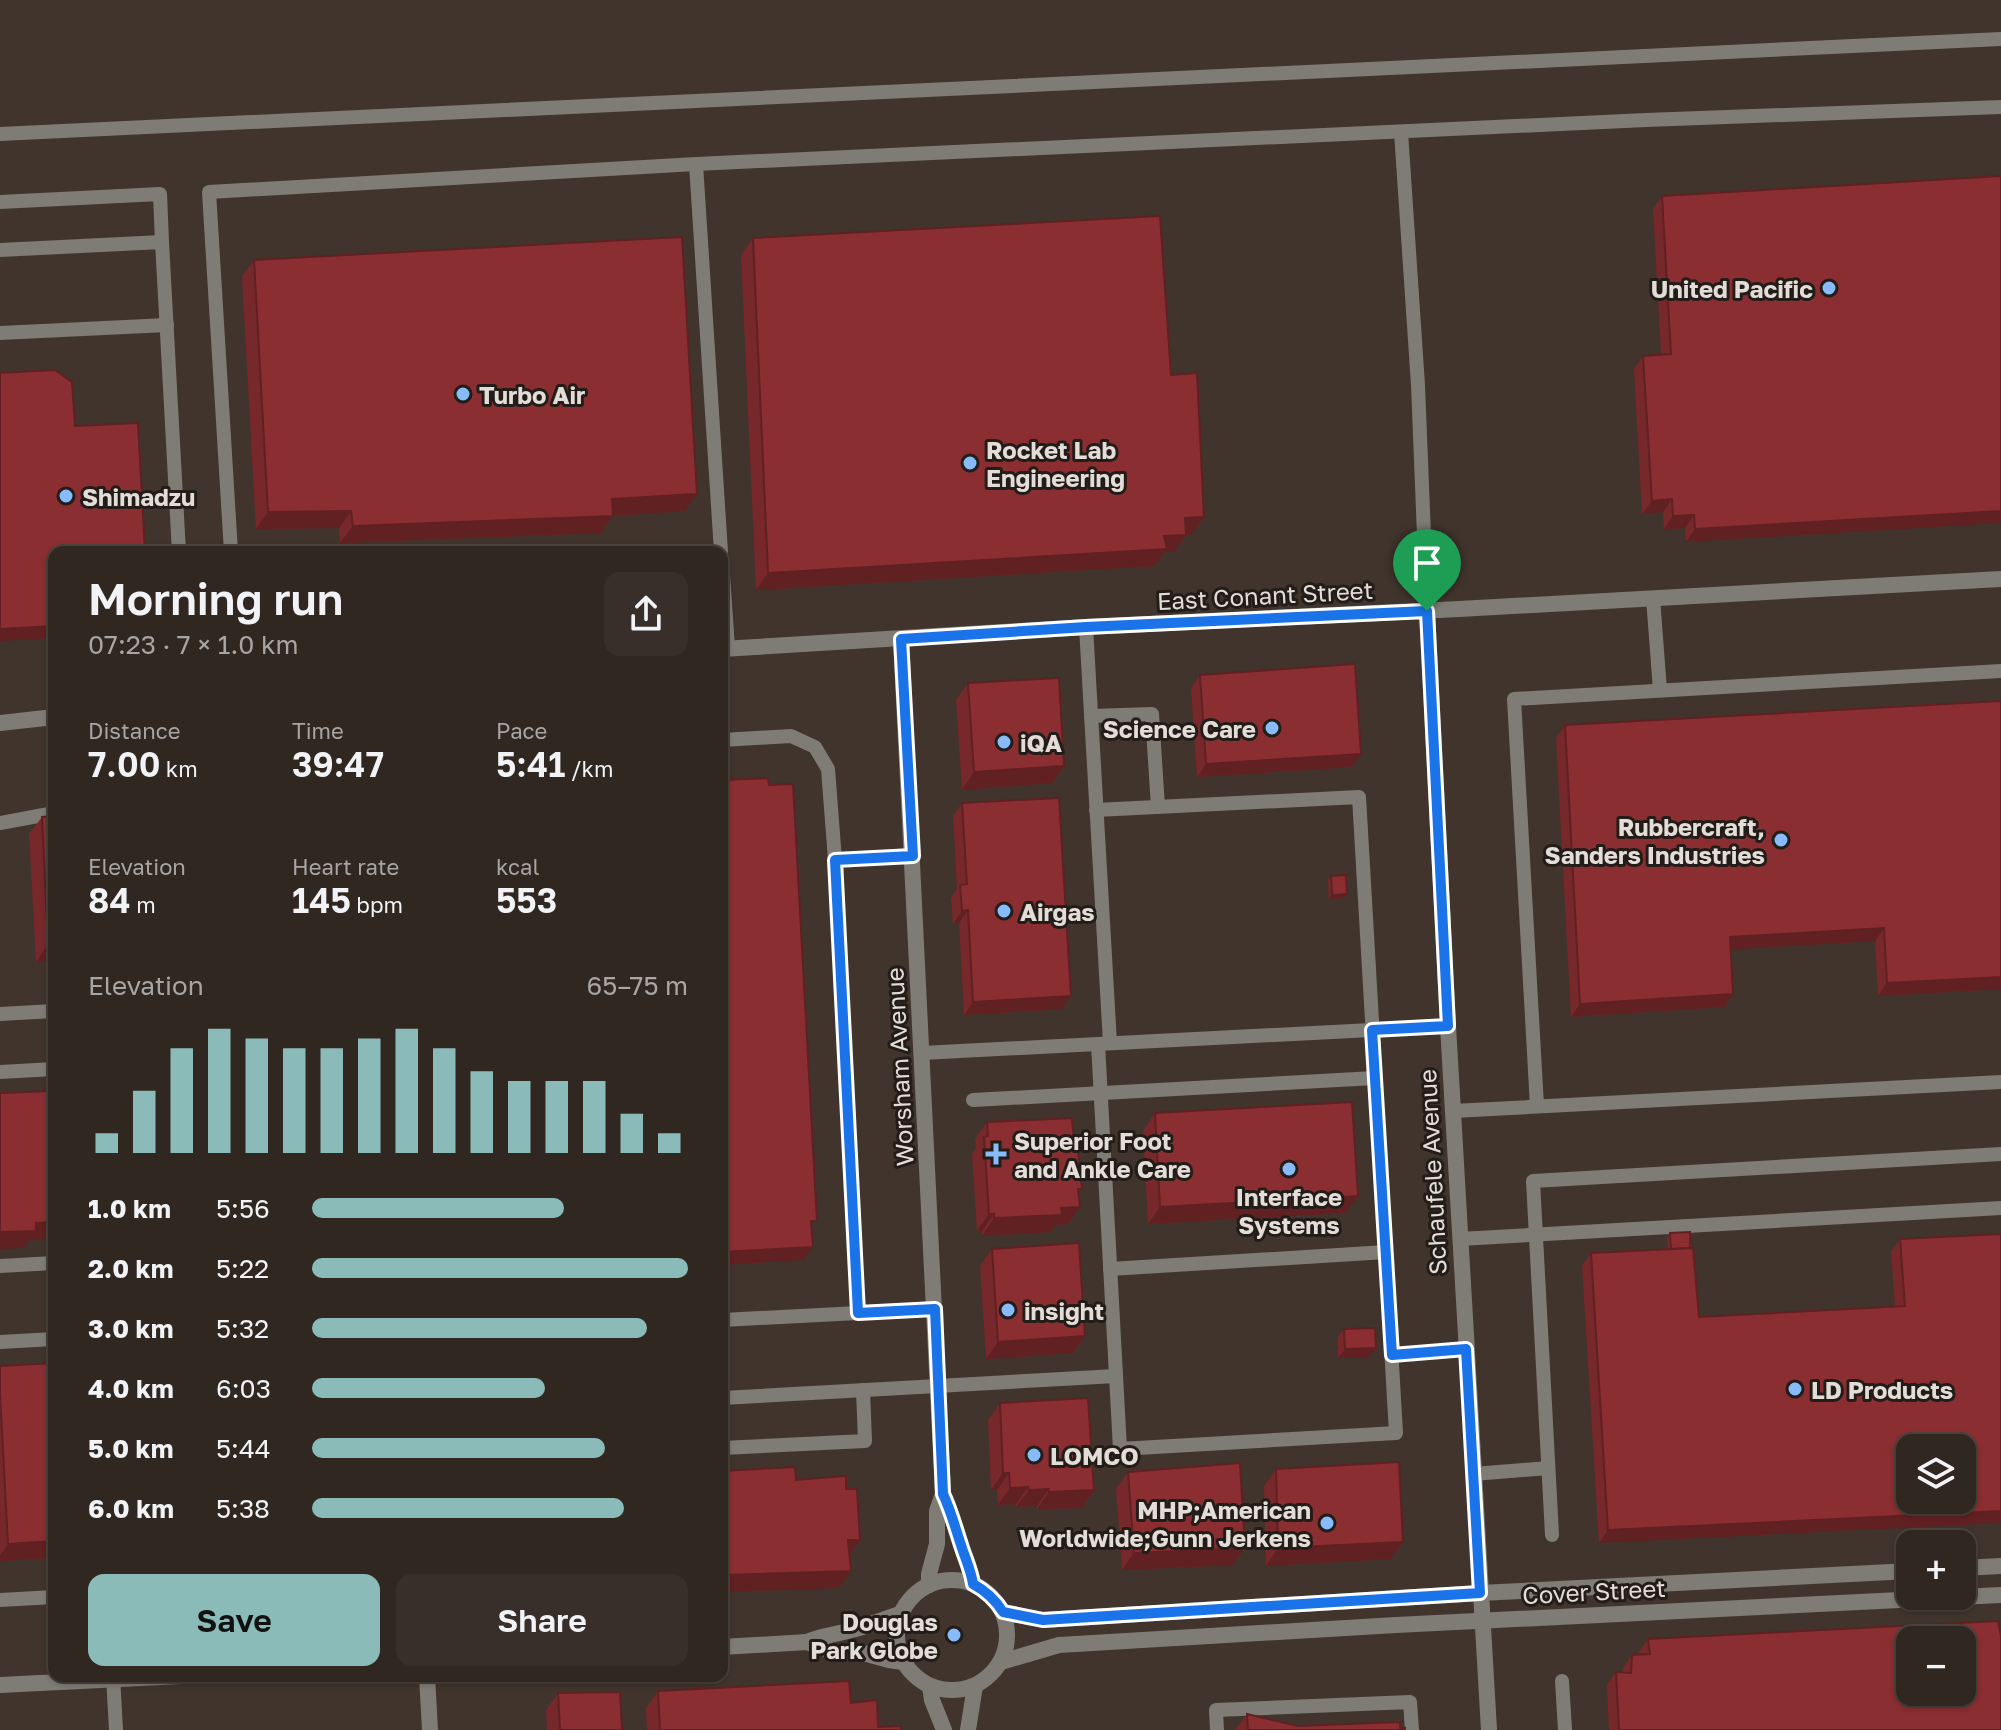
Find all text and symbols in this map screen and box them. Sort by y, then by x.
place label: United Pacific [1651,274,1813,303]
marker: United Pacific [1820,279,1838,297]
place label: Turbo Air [479,380,585,409]
marker: Turbo Air [454,385,472,403]
place label: Rocket Lab Engineering [986,435,1125,492]
marker: Rocket Lab Engineering [961,454,979,472]
place label: Shimadzu [82,482,195,511]
marker: Shimadzu [57,487,75,505]
pin [1393,529,1461,611]
icon: arrive [1405,541,1449,585]
text: Morning run [88,572,343,625]
button: share [604,572,688,656]
street label: East Conant Street [1156,575,1374,615]
text: 07:23 · 7 × 1.0 km [88,629,299,660]
place label: Science Care [1103,714,1256,743]
text: Distance [88,717,180,744]
text: Time [292,717,344,744]
text: Pace [496,717,547,744]
marker: Science Care [1263,719,1281,737]
place label: iQA [1020,728,1062,757]
marker: iQA [995,733,1013,751]
text: 7.00 [88,744,160,784]
text: 39:47 [292,744,384,784]
text: 5:41 [496,744,565,784]
text: km [160,755,198,782]
text: /km [565,755,613,782]
place label: Rubbercraft, Sanders Industries [1545,812,1765,869]
marker: Rubbercraft, Sanders Industries [1772,831,1790,849]
text: Elevation [88,853,186,880]
text: Heart rate [292,853,399,880]
text: kcal [496,853,539,880]
text: 84 [88,880,131,920]
text: 145 [292,880,351,920]
text: 553 [496,880,557,920]
text: m [131,891,156,918]
text: bpm [351,891,403,918]
place label: Airgas [1020,897,1095,926]
marker: Airgas [995,902,1013,920]
street label: Worsham Avenue [879,967,919,1167]
text: Elevation [88,970,204,1001]
text: 65–75 m [587,970,688,1001]
street label: Schaufele Avenue [1412,1068,1452,1276]
place label: Superior Foot and Ankle Care [1014,1126,1191,1183]
marker: Superior Foot and Ankle Care [985,1143,1007,1165]
marker: Interface Systems [1280,1160,1298,1178]
place label: Interface Systems [1236,1182,1342,1239]
text: 1.0 km [88,1193,171,1224]
text: 5:56 [216,1193,270,1224]
text: 2.0 km [88,1253,173,1284]
text: 5:22 [216,1253,269,1284]
place label: insight [1024,1296,1104,1325]
marker: insight [999,1301,1017,1319]
text: 3.0 km [88,1313,173,1344]
text: 5:32 [216,1313,269,1344]
text: 4.0 km [88,1373,174,1404]
text: 6:03 [216,1373,271,1404]
place label: LD Products [1811,1375,1953,1404]
marker: LD Products [1786,1380,1804,1398]
text: 5.0 km [88,1433,173,1464]
text: 5:44 [216,1433,271,1464]
map controls [1896,1434,1976,1706]
button: layers [1896,1434,1976,1514]
place label: LOMCO [1050,1441,1139,1470]
marker: LOMCO [1025,1446,1043,1464]
text: 6.0 km [88,1493,174,1524]
text: 5:38 [216,1493,270,1524]
place label: MHP;American Worldwide;Gunn Jerkens [1019,1495,1311,1552]
marker: MHP;American Worldwide;Gunn Jerkens [1318,1514,1336,1532]
button: + [1896,1530,1976,1610]
street label: Cover Street [1522,1573,1666,1609]
button: Save [88,1574,380,1666]
button: Share [396,1574,688,1666]
place label: Douglas Park Globe [810,1607,938,1664]
marker: Douglas Park Globe [945,1626,963,1644]
button: − [1896,1626,1976,1706]

